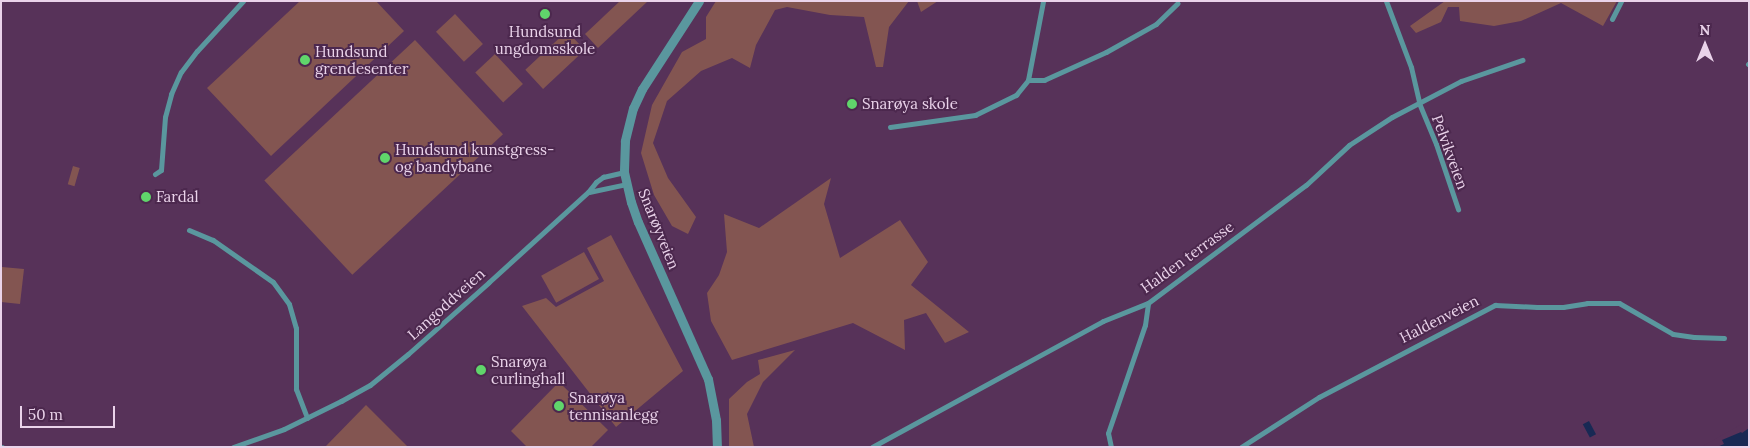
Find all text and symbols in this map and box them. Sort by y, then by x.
marker: Hundsund ungdomsskole [539,8,551,20]
north arrow [1680,20,1730,70]
text: N [1700,21,1710,39]
place label: Hundsund ungdomsskole [495,22,595,57]
place label: Hundsund grendesenter [315,42,408,77]
marker: Hundsund grendesenter [299,54,311,66]
place label: Snarøya skole [862,95,958,113]
marker: Snarøya skole [846,98,858,110]
street label: Pelvikveien [1428,112,1472,192]
place label: Hundsund kunstgress- og bandybane [395,140,554,175]
marker: Hundsund kunstgress- og bandybane [379,152,391,164]
street label: Snarøyveien [635,186,683,272]
place label: Fardal [156,188,199,206]
marker: Fardal [140,191,152,203]
street label: Halden terrasse [1137,217,1237,297]
street label: Langoddveien [404,265,488,343]
street label: Haldenveien [1396,291,1482,347]
place label: Snarøya curlinghall [491,352,565,387]
marker: Snarøya curlinghall [475,364,487,376]
place label: Snarøya tennisanlegg [569,388,658,423]
scale bar [22,396,118,428]
marker: Snarøya tennisanlegg [553,400,565,412]
text: 50 m [28,405,63,424]

